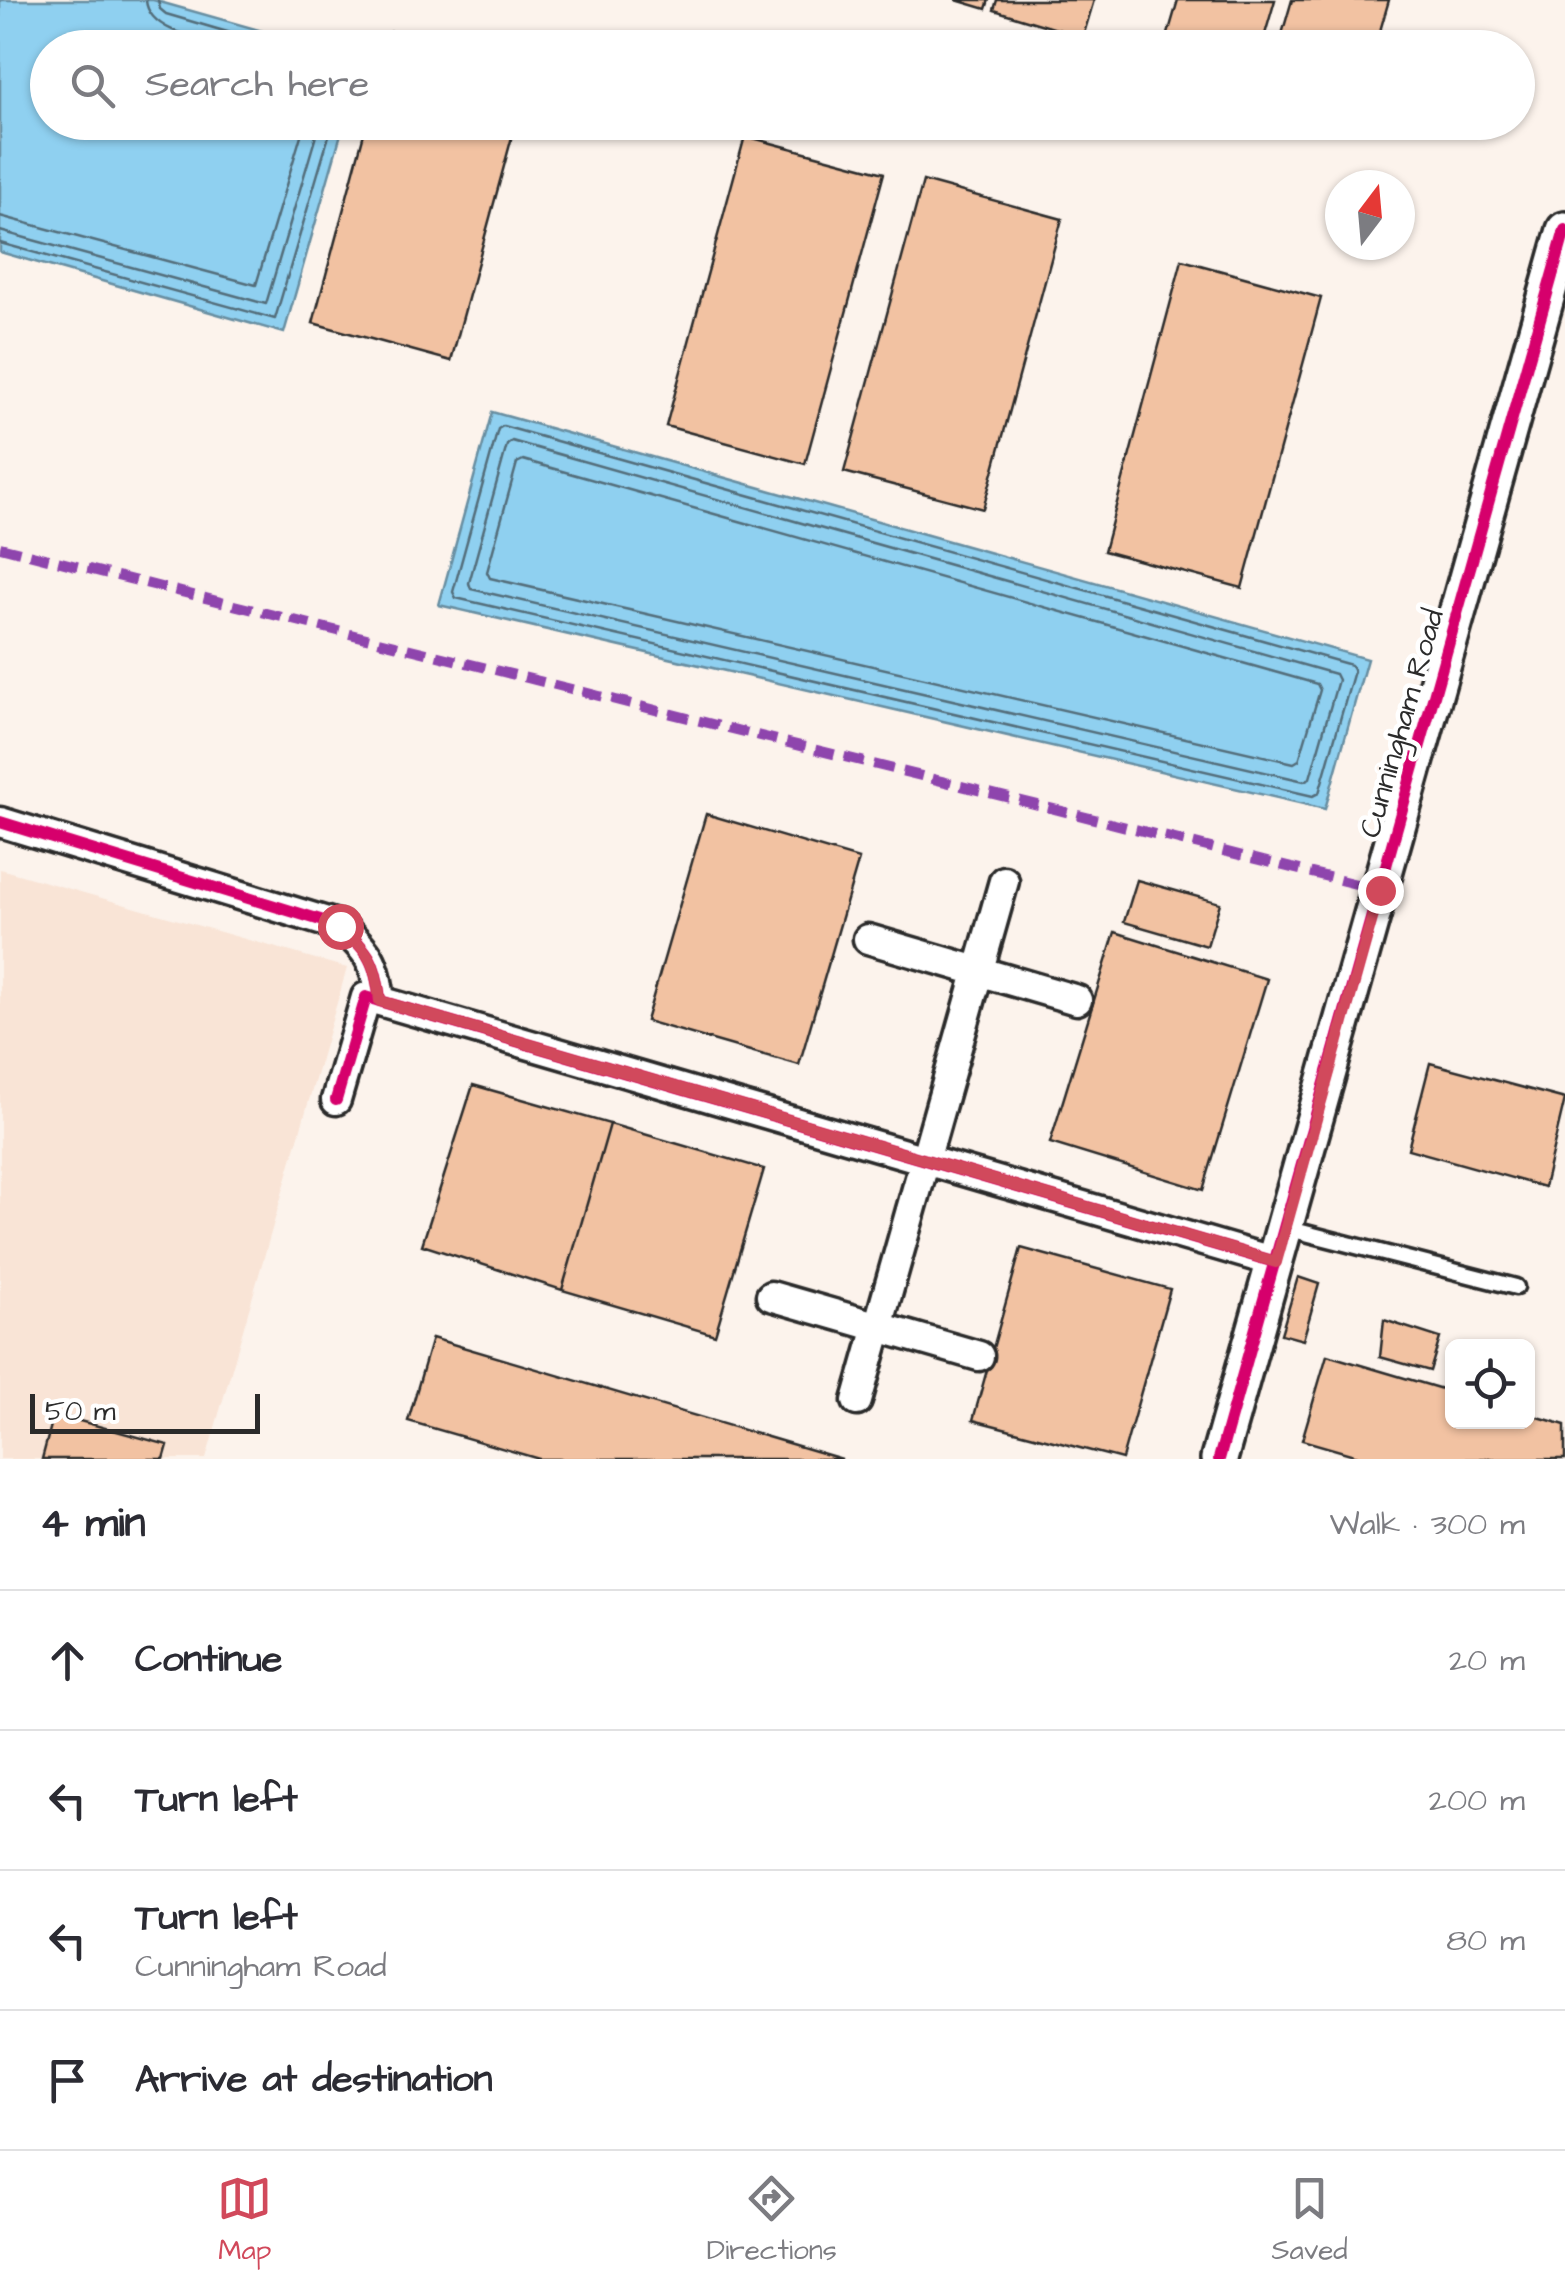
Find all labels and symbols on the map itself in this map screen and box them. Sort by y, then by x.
north arrow [1325,170,1415,260]
street label: Cunningham Road [1349,604,1456,843]
route end [1358,868,1404,914]
route start [318,904,364,950]
scale bar [30,1389,260,1434]

